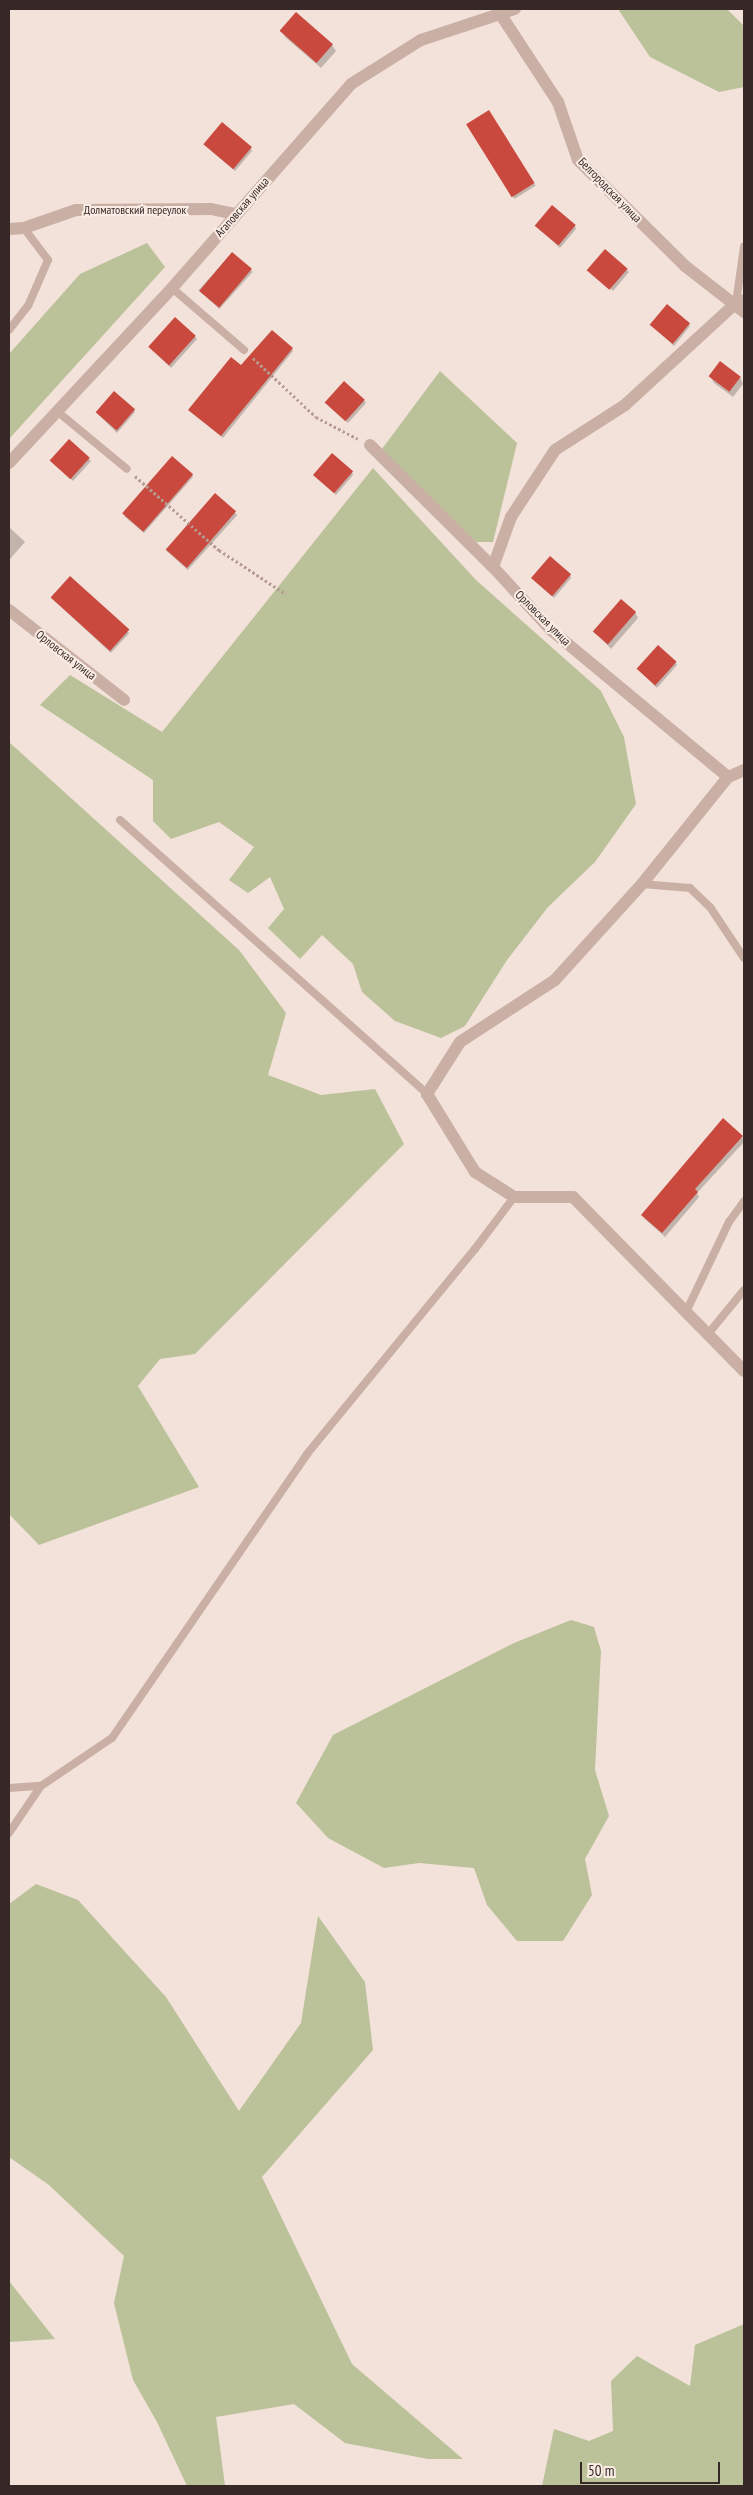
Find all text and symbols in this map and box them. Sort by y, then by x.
street label: Белгородская улица [575,155,645,225]
street label: Агаповская улица [212,174,272,240]
street label: Долматовский переулок [84,203,186,217]
street label: Орловская улица [512,587,574,649]
street label: Орловская улица [33,627,99,683]
scale bar [583,2452,723,2484]
text: 50 m [588,2461,614,2480]

